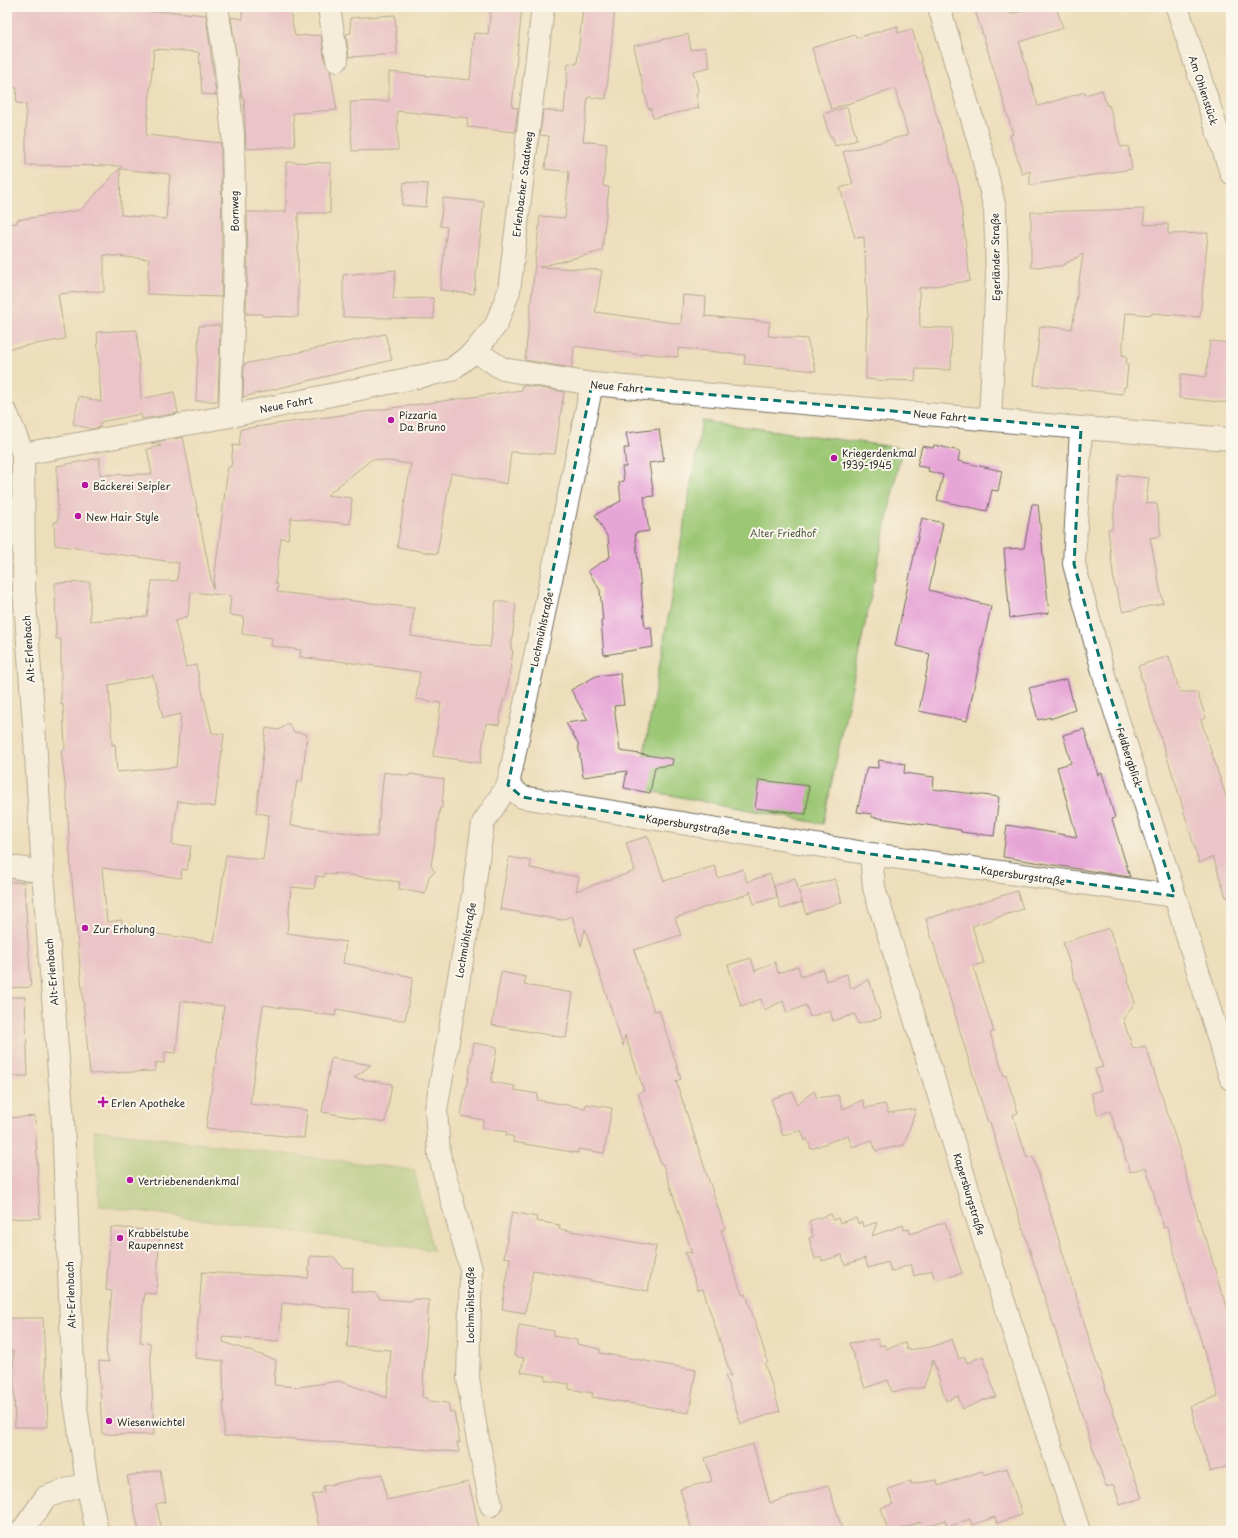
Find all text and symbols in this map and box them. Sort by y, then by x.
street label: Am Ohlenstück [1186,53,1222,127]
street label: Erlenbacher Stadtweg [508,130,536,238]
street label: Bornweg [226,190,242,232]
street label: Egerländer Straße [987,213,1003,301]
street label: Neue Fahrt [590,376,644,396]
street label: Neue Fahrt [258,392,314,416]
street label: Neue Fahrt [913,405,967,425]
place label: Pizzaria Da Bruno [399,407,446,434]
marker: Pizzaria Da Bruno [386,415,396,425]
place label: Kriegerdenkmal 1939-1945 [842,445,917,472]
marker: Kriegerdenkmal 1939-1945 [829,453,839,463]
place label: Bäckerei Seipler [93,478,171,493]
marker: Bäckerei Seipler [80,480,90,490]
place label: New Hair Style [86,509,160,524]
marker: New Hair Style [73,511,83,521]
park label: Alter Friedhof [750,525,817,540]
street label: Lochmühlstraße [526,590,556,668]
street label: Alt-Erlenbach [18,615,38,683]
street label: Feldbergblick [1113,725,1147,789]
street label: Kapersburgstraße [645,810,731,838]
street label: Kapersburgstraße [980,862,1066,888]
street label: Lochmühlstraße [451,901,479,979]
place label: Zur Erholung [93,921,155,936]
marker: Zur Erholung [80,923,90,933]
street label: Alt-Erlenbach [41,938,61,1006]
place label: Erlen Apotheke [111,1095,186,1110]
marker: Erlen Apotheke [98,1097,108,1107]
street label: Kapersburgstraße [950,1151,990,1237]
place label: Vertriebenendenkmal [138,1173,239,1188]
marker: Vertriebenendenkmal [125,1175,135,1185]
place label: Krabbelstube Raupennest [128,1225,189,1252]
marker: Krabbelstube Raupennest [115,1233,125,1243]
street label: Alt-Erlenbach [61,1261,79,1329]
street label: Lochmühlstraße [462,1267,477,1343]
place label: Wiesenwichtel [117,1414,185,1429]
marker: Wiesenwichtel [104,1416,114,1426]

